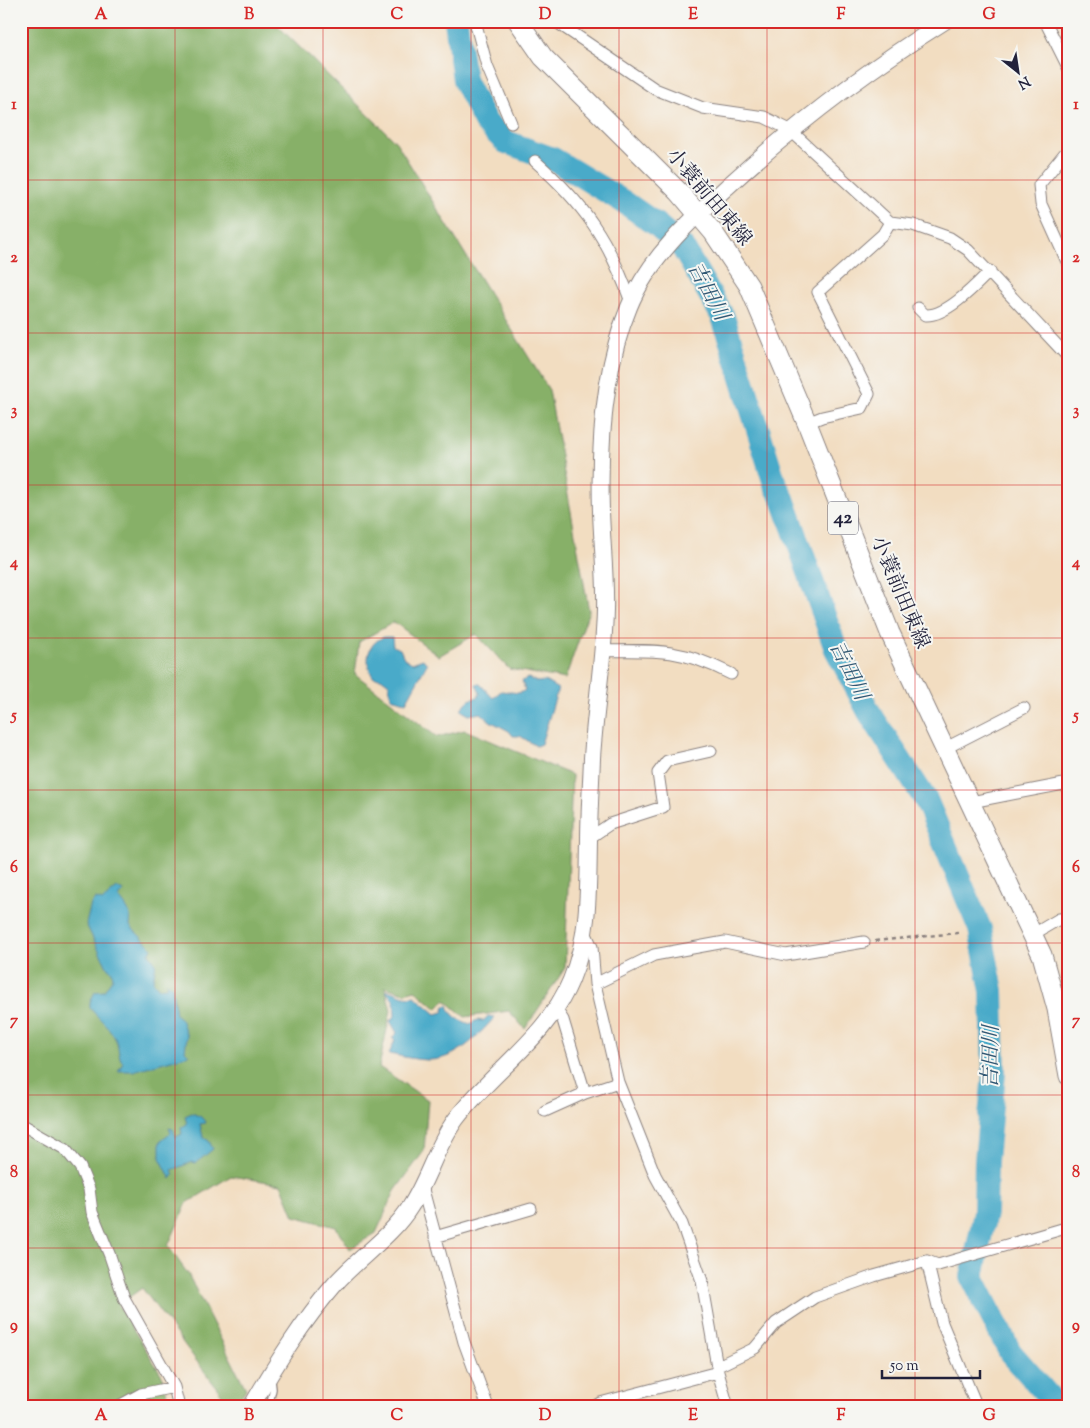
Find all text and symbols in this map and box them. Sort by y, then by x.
text: A [95,4,108,27]
text: B [244,4,254,27]
text: C [391,4,404,27]
text: D [539,4,552,27]
text: E [688,4,698,27]
text: F [837,4,846,27]
text: G [982,4,996,27]
north arrow [992,48,1042,98]
text: N [1014,70,1033,93]
text: 1 [11,94,17,117]
text: 1 [1073,94,1079,117]
street label: 小蓑前田東線 [658,143,758,253]
text: 2 [10,247,18,270]
text: 2 [1072,247,1080,270]
water label: 吉田川 [679,257,736,329]
text: 3 [11,400,18,423]
text: 3 [1073,400,1080,423]
road number: 42 [828,502,858,534]
street label: 小蓑前田東線 [862,532,936,654]
text: 4 [9,552,18,575]
text: 4 [1071,552,1080,575]
water label: 吉田川 [821,636,876,708]
text: 5 [9,705,17,728]
text: 5 [1071,705,1079,728]
text: 6 [10,857,18,880]
text: 6 [1072,857,1080,880]
text: 7 [10,1010,19,1033]
text: 7 [1072,1010,1081,1033]
water label: 吉田川 [976,1023,1008,1089]
text: 8 [10,1162,18,1185]
text: 8 [1072,1162,1080,1185]
text: 9 [10,1315,18,1338]
text: 9 [1072,1315,1080,1338]
scale bar [882,1348,980,1380]
text: 50 m [889,1356,919,1377]
text: A [95,1405,108,1428]
text: B [244,1405,254,1428]
text: C [391,1405,404,1428]
text: D [539,1405,552,1428]
text: E [688,1405,698,1428]
text: F [837,1405,846,1428]
text: G [982,1405,996,1428]

